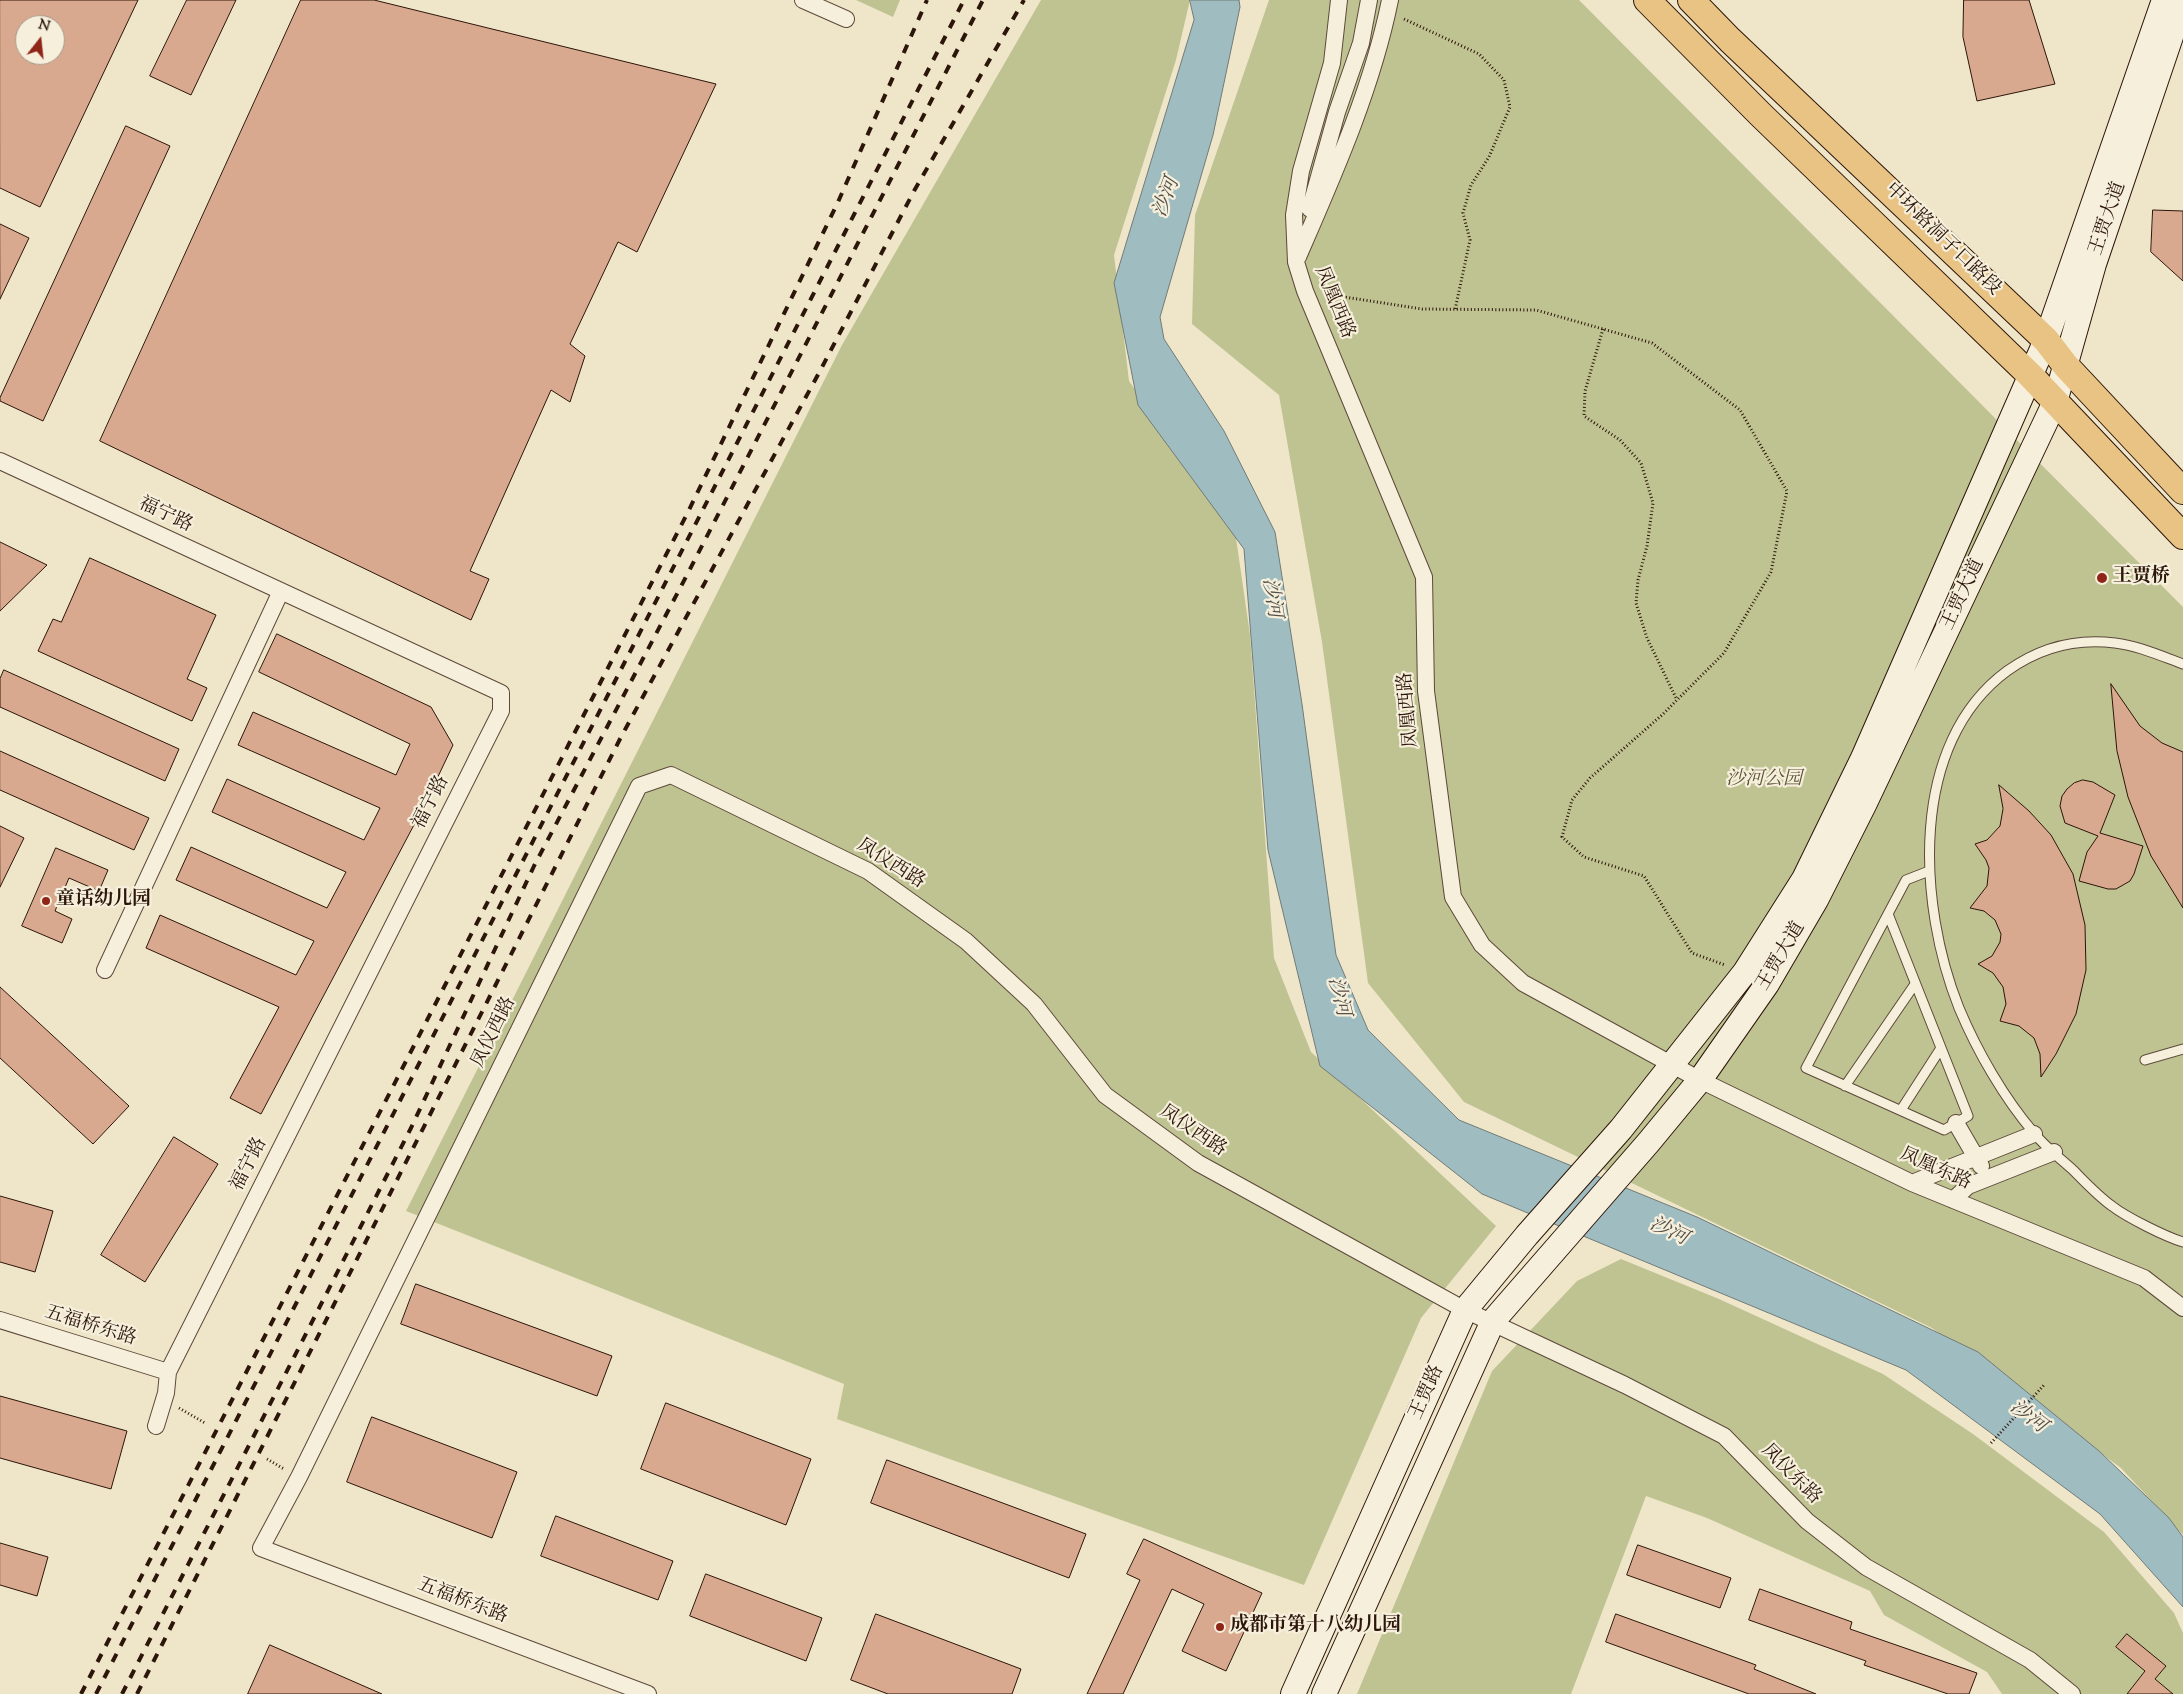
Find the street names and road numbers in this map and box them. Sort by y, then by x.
street label: 中环路洞子口路段 [1879,179,2005,301]
street label: 王贾大道 [2086,179,2132,259]
street label: 凤凰西路 [1308,263,1358,343]
street label: 福宁路 [134,494,196,538]
street label: 王贾大道 [1938,556,1990,634]
street label: 凤凰西路 [1395,671,1425,749]
street label: 福宁路 [409,772,455,834]
street label: 凤仪西路 [852,835,928,895]
street label: 王贾大道 [1753,919,1811,995]
street label: 凤仪西路 [468,994,522,1072]
street label: 凤仪西路 [1154,1101,1230,1163]
street label: 福宁路 [227,1134,273,1196]
street label: 凤凰东路 [1896,1144,1974,1196]
street label: 五福桥东路 [41,1302,139,1352]
street label: 王贾路 [1406,1362,1450,1424]
street label: 凤仪东路 [1755,1440,1825,1510]
street label: 五福桥东路 [414,1574,510,1630]

